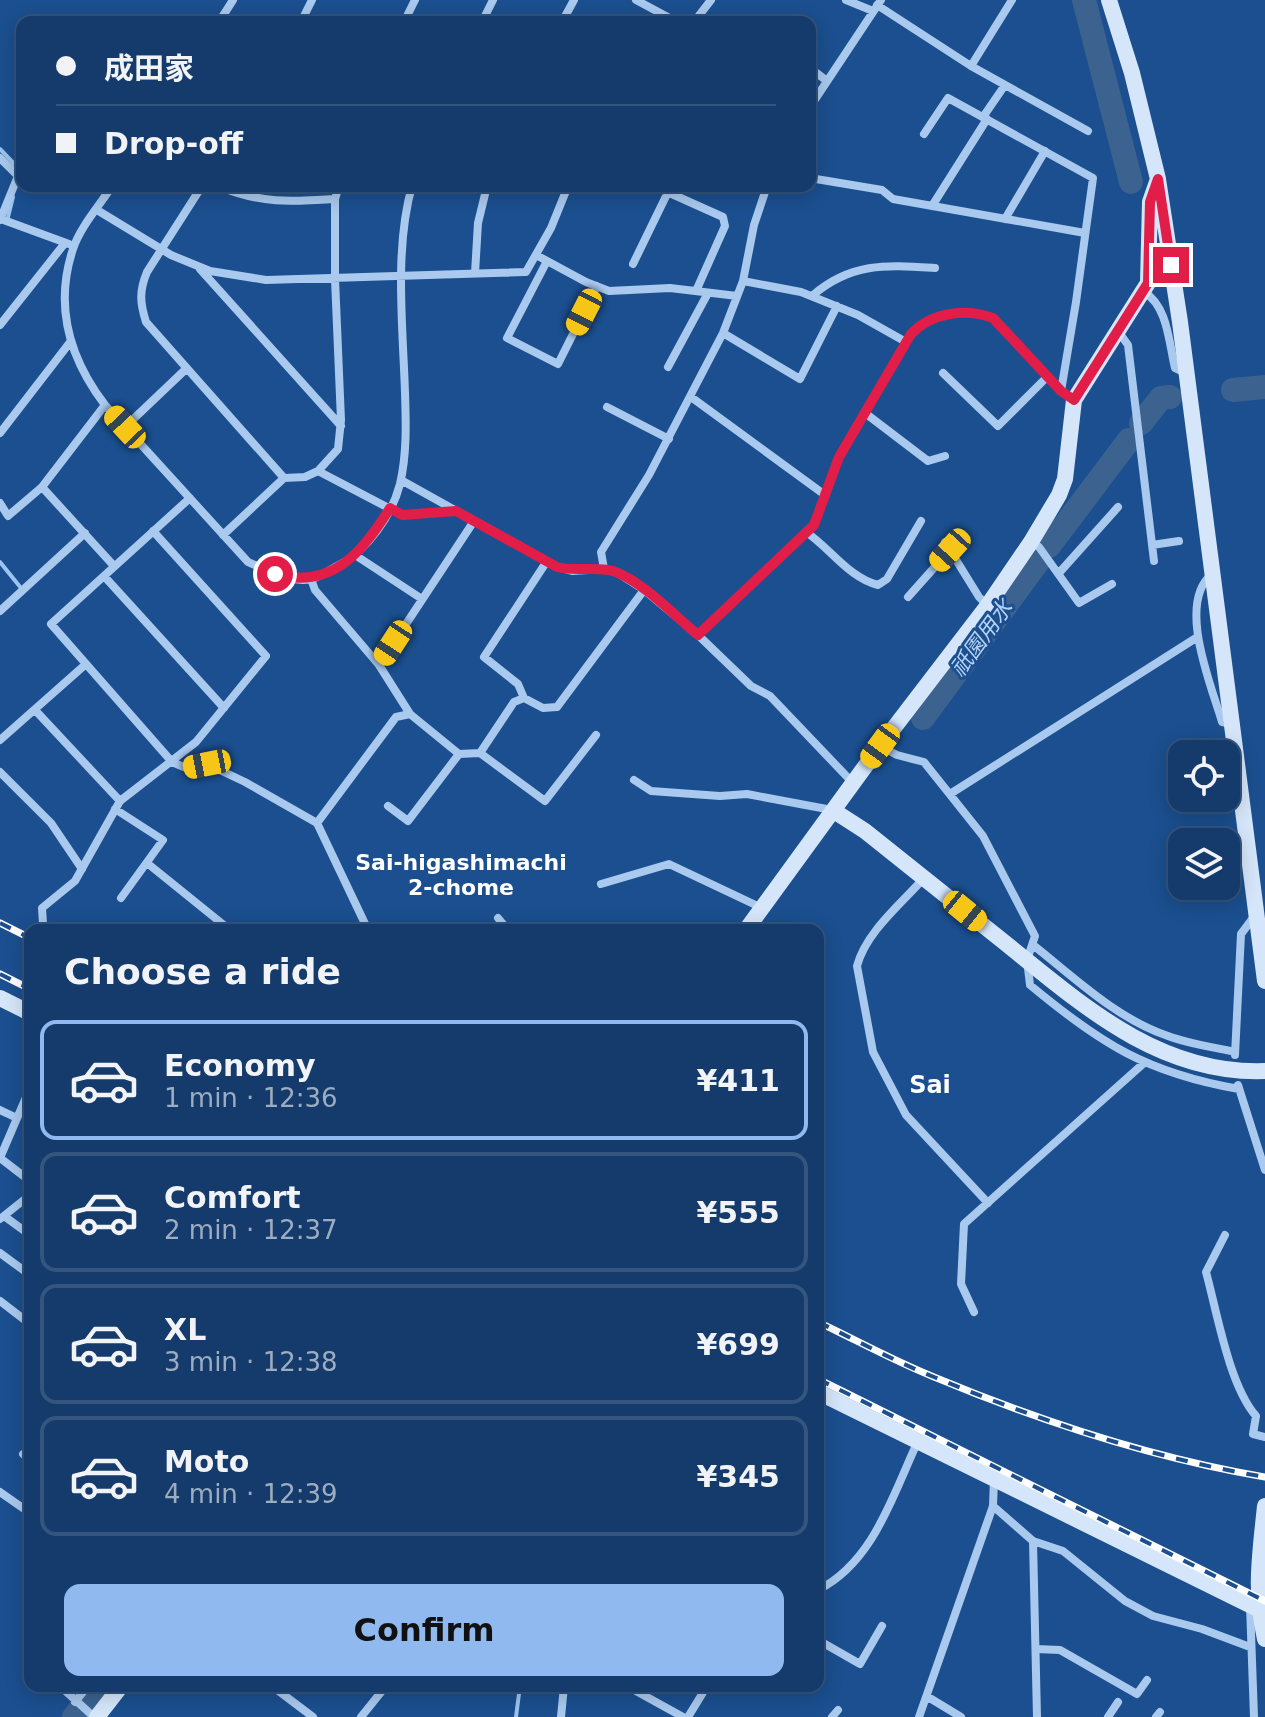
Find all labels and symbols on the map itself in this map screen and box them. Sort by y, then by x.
route end [1153,247,1189,283]
car [562,285,606,339]
car [100,401,150,453]
car [925,524,975,576]
route start [257,556,293,592]
water label: 祇園用水 [945,594,1019,681]
car [370,616,416,670]
car [856,720,904,772]
car [181,748,233,780]
district label: Sai-higashimachi 2-chome [355,850,567,900]
car [939,887,991,935]
district label: Sai [909,1071,951,1099]

